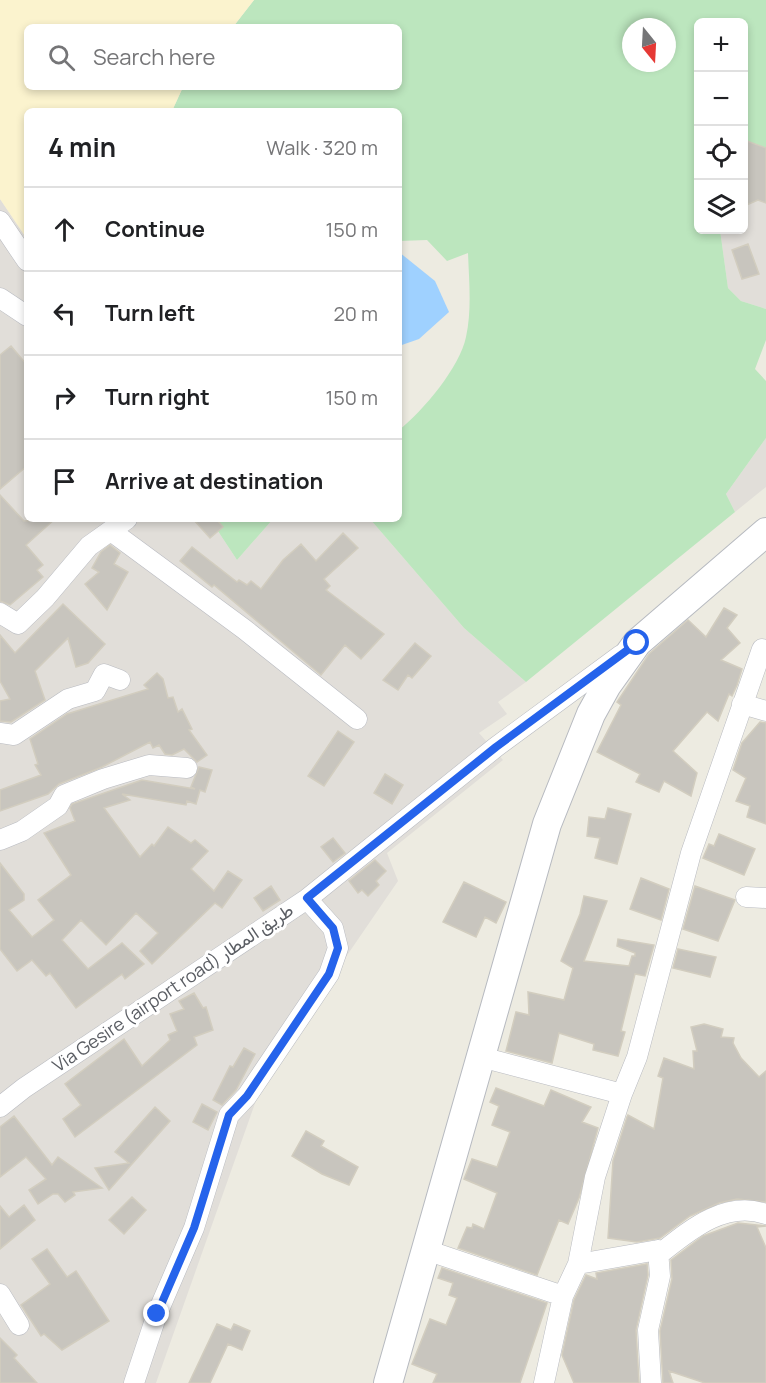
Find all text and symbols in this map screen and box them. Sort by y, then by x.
north arrow [622,18,676,72]
map controls [694,18,748,234]
button: + [694,18,748,72]
search box [24,24,402,90]
icon: search [45,41,78,74]
text: Search here [93,42,215,72]
button: − [694,72,748,126]
button: locate [694,126,748,180]
text: 4 min [48,129,116,165]
text: Walk · 320 m [266,134,378,161]
button: layers [694,180,748,234]
icon: ahead [48,213,81,246]
text: Continue [105,214,205,244]
text: 150 m [325,216,378,243]
icon: left [48,297,81,330]
text: Turn left [105,298,195,328]
text: 20 m [333,300,378,327]
icon: right [48,381,81,414]
text: Turn right [105,382,210,412]
text: 150 m [325,384,378,411]
icon: arrive [48,465,81,498]
text: Arrive at destination [105,466,323,496]
route start [623,629,649,655]
street label: Via Gesire (airport road) طريق المطار [47,897,298,1077]
route end [143,1300,169,1326]

